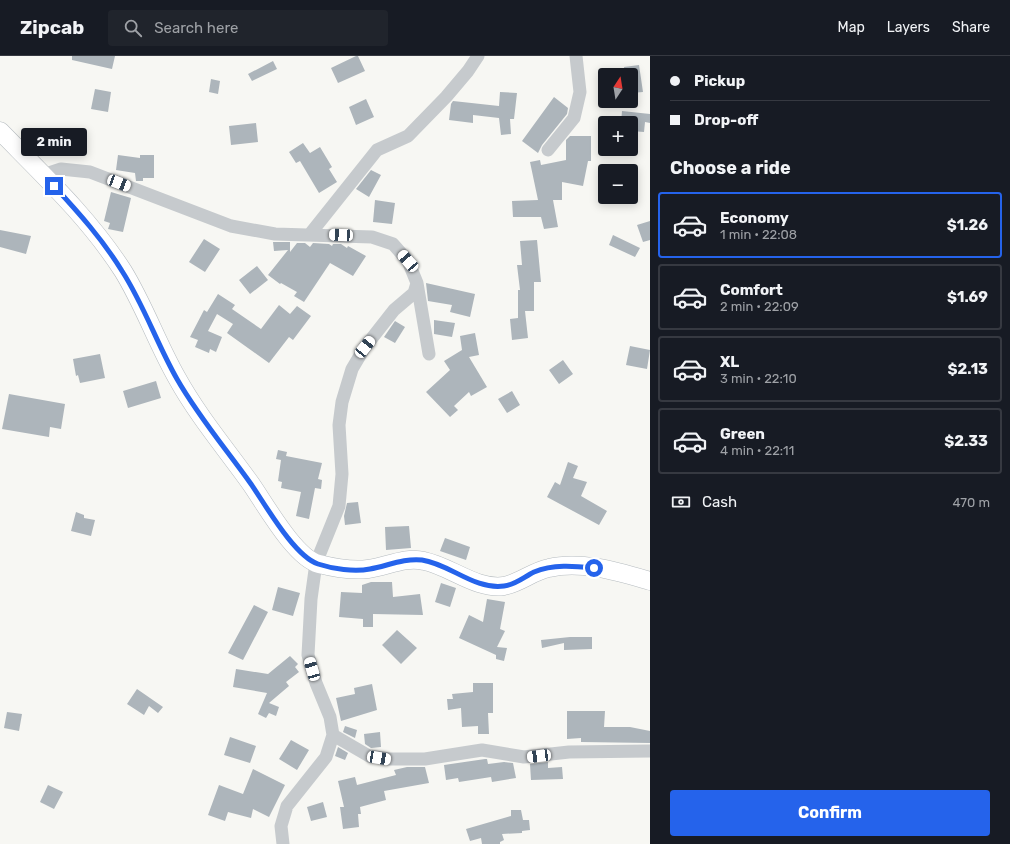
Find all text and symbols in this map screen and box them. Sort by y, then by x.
search box [108,10,388,46]
text: Zipcab [20,16,84,39]
icon: search [122,17,144,39]
text: Search here [154,19,238,37]
text: Map [838,19,865,36]
text: Layers [887,19,930,36]
text: Share [952,19,990,36]
north arrow [598,68,638,108]
map controls [598,68,638,204]
text: Pickup [694,72,745,90]
text: Drop-off [694,111,758,129]
button: + [598,116,638,156]
callout: 2 min [21,128,87,156]
text: 2 min [36,134,72,149]
text: Choose a ride [670,157,791,179]
button: − [598,164,638,204]
car [106,173,132,193]
route end [45,177,63,195]
icon: car [672,207,708,243]
text: Economy [720,209,789,227]
text: $1.26 [947,216,988,234]
text: 1 min · 22:08 [720,227,797,242]
car [329,228,353,242]
car [396,248,420,274]
icon: car [672,279,708,315]
text: Comfort [720,281,783,299]
text: $1.69 [947,288,988,306]
text: 2 min · 22:09 [720,299,799,314]
car [353,334,377,360]
icon: car [672,351,708,387]
text: XL [720,353,739,371]
text: $2.13 [948,360,988,378]
text: 3 min · 22:10 [720,371,797,386]
icon: car [672,423,708,459]
text: Green [720,425,765,443]
text: $2.33 [944,432,988,450]
text: 4 min · 22:11 [720,443,794,458]
icon: cash [670,491,692,513]
text: Cash [702,493,737,511]
text: 470 m [952,495,990,510]
route start [585,559,603,577]
car [303,656,321,682]
car [526,749,552,763]
car [366,750,392,766]
button: Confirm [670,790,990,836]

